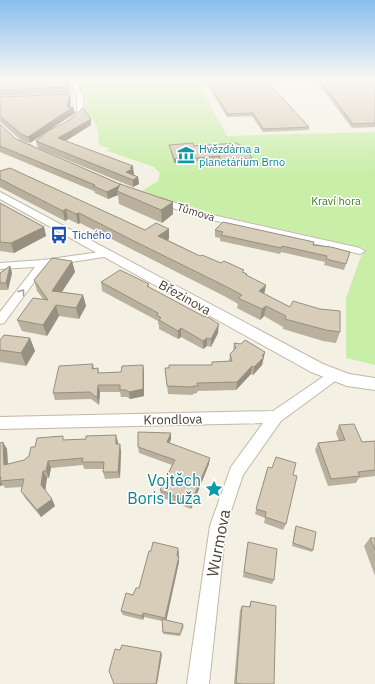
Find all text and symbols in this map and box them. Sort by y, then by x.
place label: Hvězdárna a planetárium Brno [199,142,285,169]
museum icon: Hvězdárna a planetárium Brno [176,145,196,165]
park label: Kraví hora [311,194,361,208]
street label: Tůmova [175,200,217,224]
bus stop icon: Tichého [49,225,69,245]
place label: Tichého [72,228,111,242]
street label: Březinova [156,276,214,319]
one-way arrow [17,289,24,296]
street label: Krondlova [143,410,203,429]
place label: Vojtěch Boris Luža [127,470,201,508]
place icon: Vojtěch Boris Luža [204,479,224,499]
street label: Wurmova [202,507,234,578]

